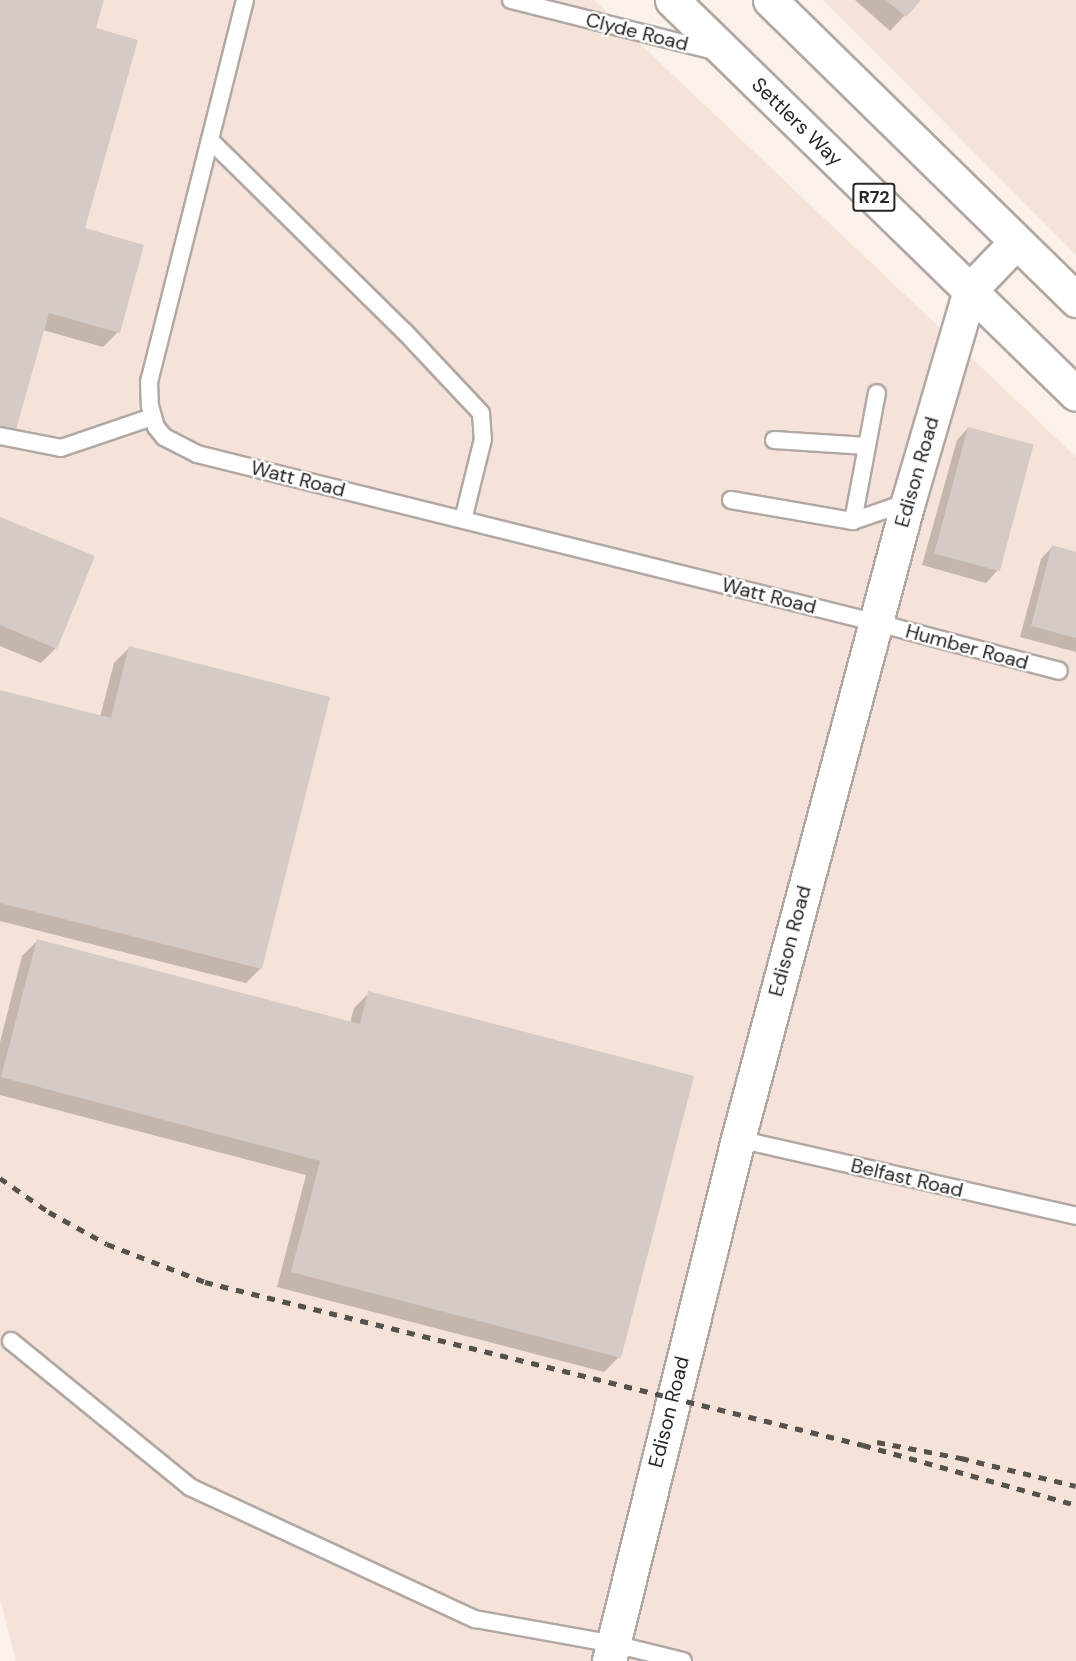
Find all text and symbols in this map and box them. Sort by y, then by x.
street label: Clyde Road [583,8,691,56]
street label: Settlers Way [747,73,847,171]
road number: R72 [852,182,896,212]
street label: Edison Road [890,414,944,530]
street label: Watt Road [248,456,348,502]
street label: Watt Road [719,573,819,619]
street label: Humber Road [903,619,1031,675]
street label: Edison Road [764,883,816,999]
street label: Belfast Road [849,1153,965,1203]
street label: Edison Road [644,1354,694,1470]

